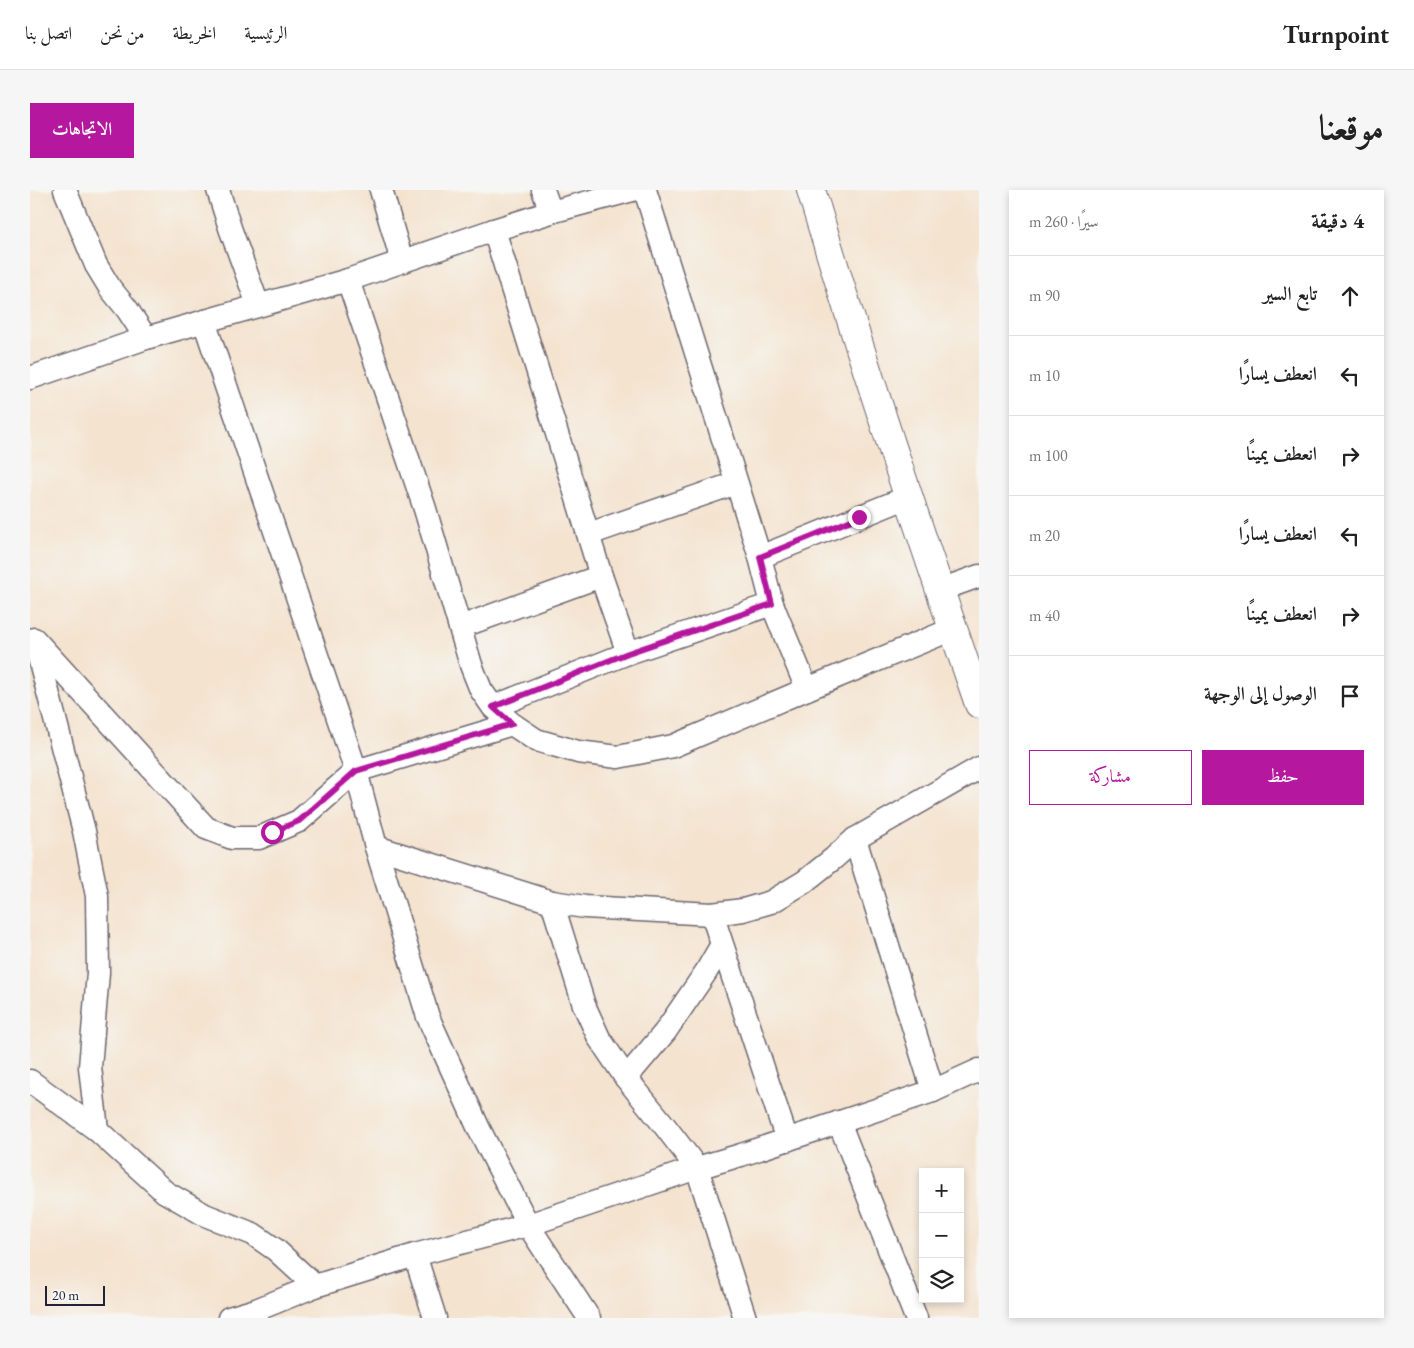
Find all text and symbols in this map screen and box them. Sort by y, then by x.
text: Turnpoint [1283,19,1389,50]
text: اتصل بنا [25,21,72,44]
text: من نحن [100,21,144,44]
text: الخريطة [172,21,216,44]
text: الرئيسية [244,21,287,44]
button: الاتجاهات [30,103,134,158]
text: موقعنا [1319,104,1384,149]
text: 4 دقيقة [1311,207,1364,234]
text: سيرًا · 260 m [1029,211,1099,232]
text: تابع السير [1263,281,1317,306]
icon: ahead [1336,282,1364,310]
text: 90 m [1029,285,1060,306]
text: انعطف يسارًا [1239,361,1317,386]
icon: left [1336,362,1364,390]
text: 10 m [1029,365,1060,386]
text: انعطف يمينًا [1246,441,1317,466]
icon: right [1336,442,1364,470]
text: 100 m [1029,445,1068,466]
route end [848,506,871,529]
text: انعطف يسارًا [1239,521,1317,546]
icon: left [1336,522,1364,550]
text: 20 m [1029,525,1060,546]
text: انعطف يمينًا [1246,601,1317,626]
icon: right [1336,602,1364,630]
text: 40 m [1029,605,1060,626]
text: الوصول إلى الوجهة [1204,681,1317,706]
icon: arrive [1336,682,1364,710]
button: مشاركة [1029,750,1192,805]
button: حفظ [1202,750,1364,805]
route start [261,821,284,844]
map controls [919,1168,964,1303]
button: + [919,1168,964,1213]
button: − [919,1213,964,1258]
button: layers [919,1258,964,1303]
scale bar [45,1283,105,1306]
text: 20 m [52,1286,79,1304]

